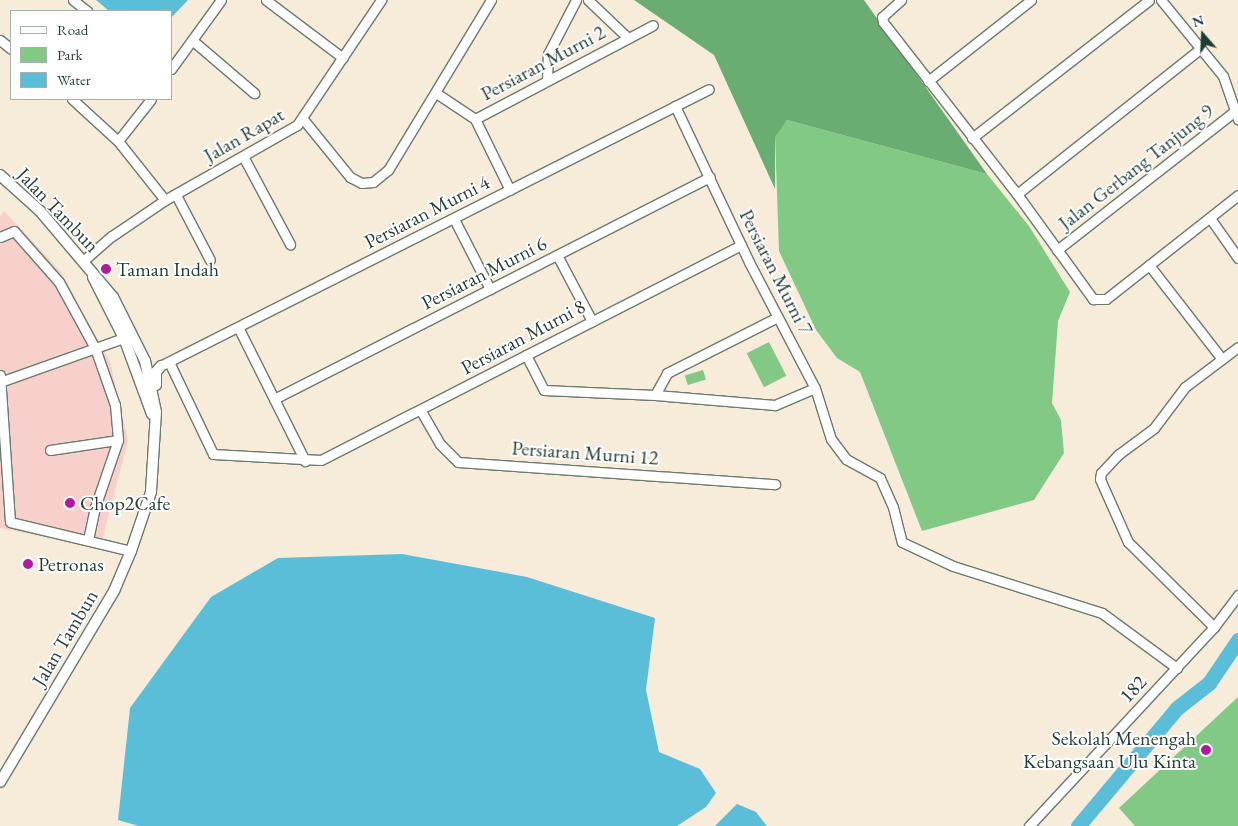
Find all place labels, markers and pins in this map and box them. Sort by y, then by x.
place label: Taman Indah [116,257,219,281]
marker: Taman Indah [100,263,112,275]
place label: Chop2Cafe [80,491,170,515]
marker: Chop2Cafe [64,497,76,509]
place label: Petronas [38,552,104,576]
marker: Petronas [22,558,34,570]
place label: Sekolah Menengah Kebangsaan Ulu Kinta [1023,726,1196,773]
marker: Sekolah Menengah Kebangsaan Ulu Kinta [1200,744,1212,756]

